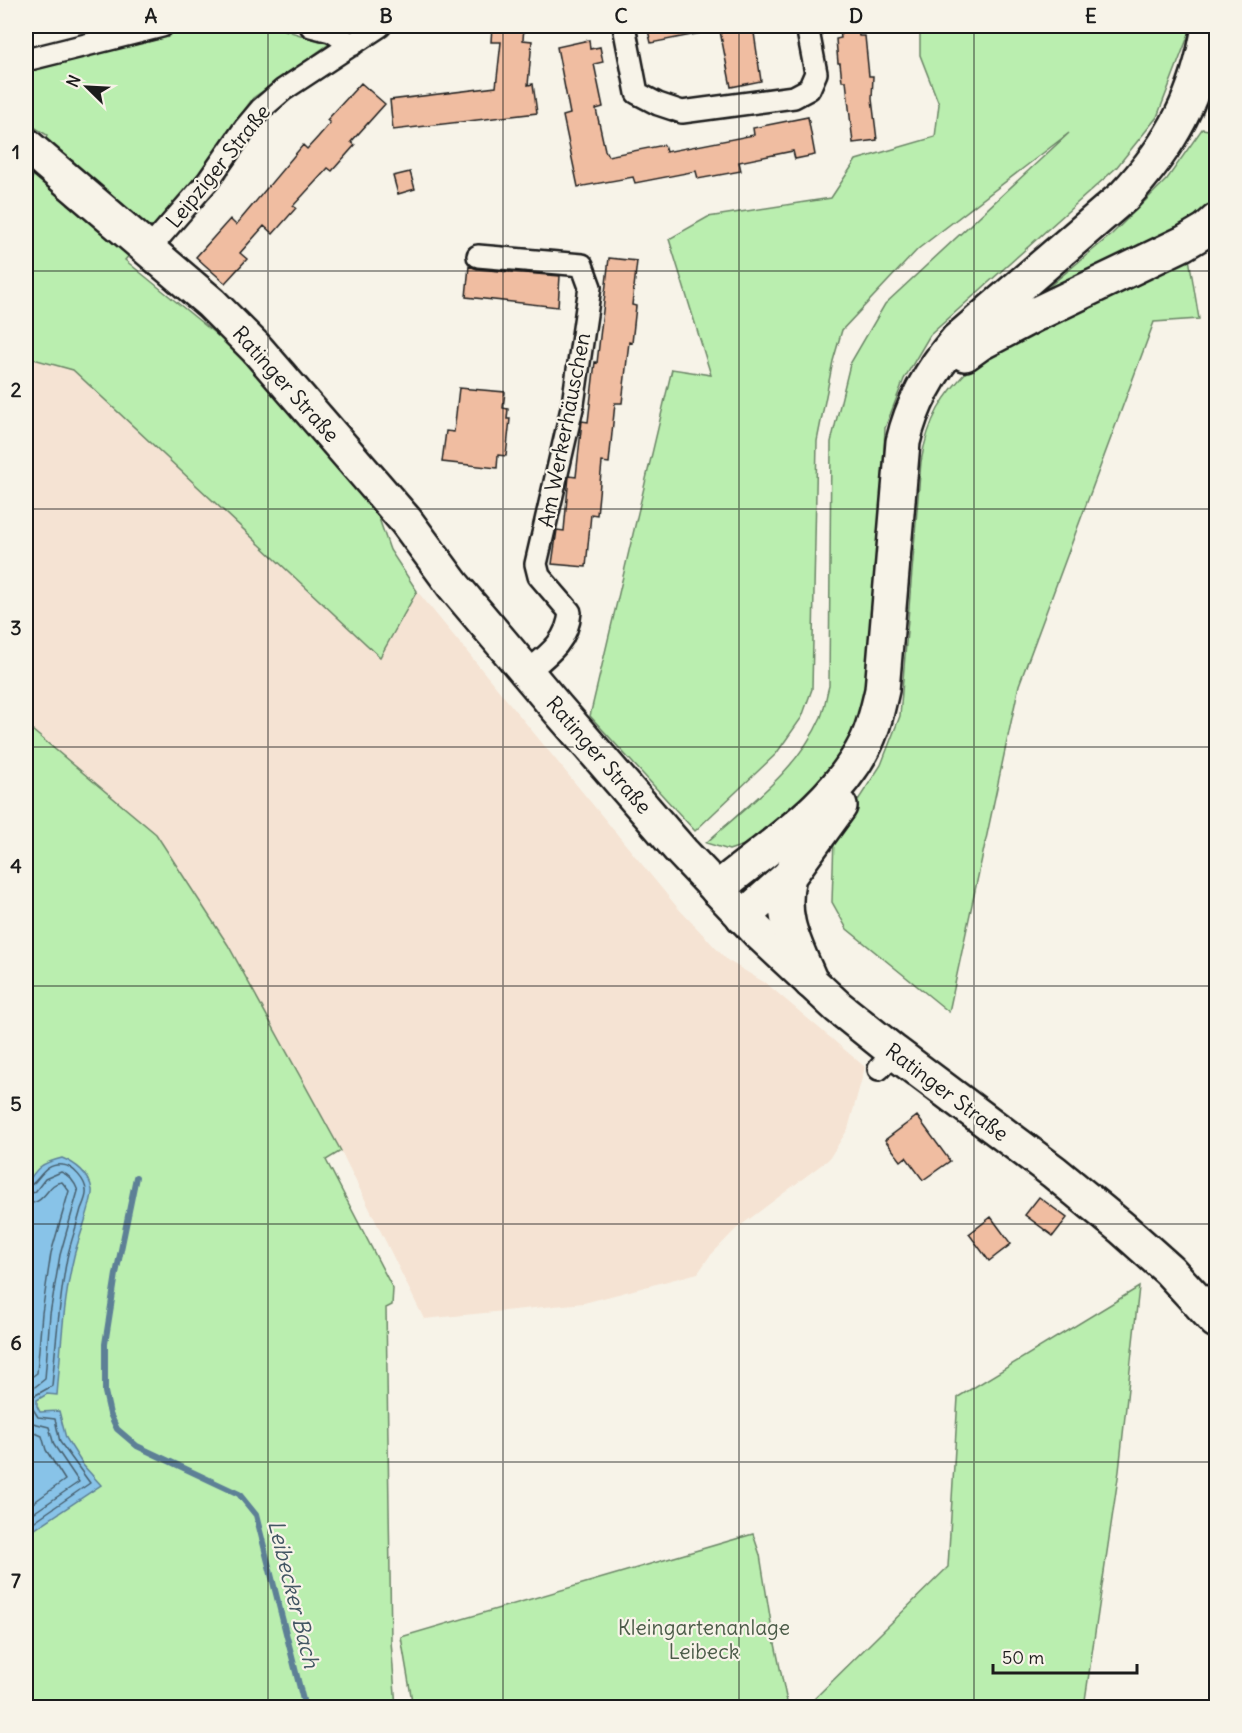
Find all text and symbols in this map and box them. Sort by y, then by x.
text: A [145,3,158,28]
text: B [379,3,393,28]
text: C [614,3,628,28]
text: D [849,3,863,28]
text: E [1085,3,1097,28]
north arrow [57,57,117,117]
text: N [62,72,85,90]
street label: Leipziger Straße [160,99,276,233]
text: 1 [12,139,20,164]
street label: Ratinger Straße [227,320,345,448]
street label: Am Werkerhäuschen [532,330,596,530]
text: 2 [11,377,22,402]
text: 3 [10,615,22,640]
street label: Ratinger Straße [541,691,657,819]
text: 4 [10,853,22,878]
street label: Ratinger Straße [880,1037,1014,1147]
text: 5 [10,1091,22,1116]
text: 6 [10,1330,22,1355]
water label: Leibecker Bach [262,1517,326,1672]
text: 7 [11,1568,21,1593]
park label: Kleingartenanlage Leibeck [618,1614,790,1665]
scale bar [993,1637,1137,1675]
text: 50 m [1002,1646,1044,1669]

